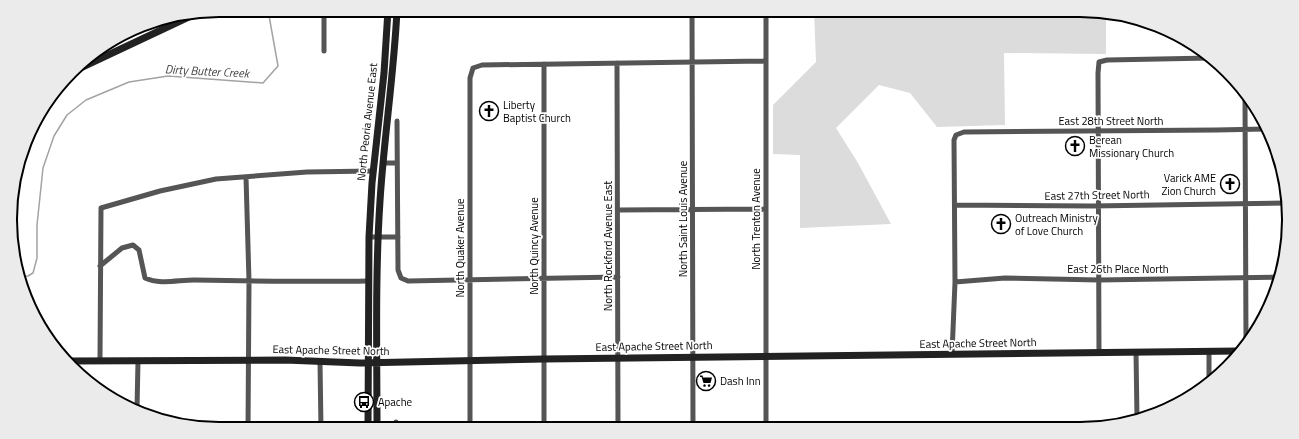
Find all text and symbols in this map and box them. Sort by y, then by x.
water label: Dirty Butter Creek [165,59,251,83]
street label: North Peoria Avenue East [353,62,381,182]
place label: Liberty Baptist Church [503,97,571,126]
church icon: Liberty Baptist Church [478,100,500,122]
street label: East 28th Street North [1058,113,1164,129]
place label: Berean Missionary Church [1089,132,1174,161]
church icon: Berean Missionary Church [1064,135,1086,157]
street label: North Saint Louis Avenue [675,160,691,277]
street label: North Trenton Avenue [748,168,764,270]
place label: Varick AME Zion Church [1161,170,1216,199]
church icon: Varick AME Zion Church [1219,173,1241,195]
street label: North Rockford Avenue East [600,181,616,311]
street label: East 27th Street North [1044,186,1150,204]
street label: North Quincy Avenue [526,197,542,295]
street label: North Quaker Avenue [452,198,468,298]
place label: Outreach Ministry of Love Church [1015,210,1099,239]
church icon: Outreach Ministry of Love Church [990,213,1012,235]
street label: East 26th Place North [1067,261,1169,277]
street label: East Apache Street North [919,334,1037,352]
street label: East Apache Street North [595,337,713,355]
street label: East Apache Street North [272,341,390,359]
supermarket icon: Dash Inn [695,370,717,392]
place label: Dash Inn [720,373,761,389]
bus stop icon: Apache [353,391,375,413]
place label: Apache [378,394,413,410]

